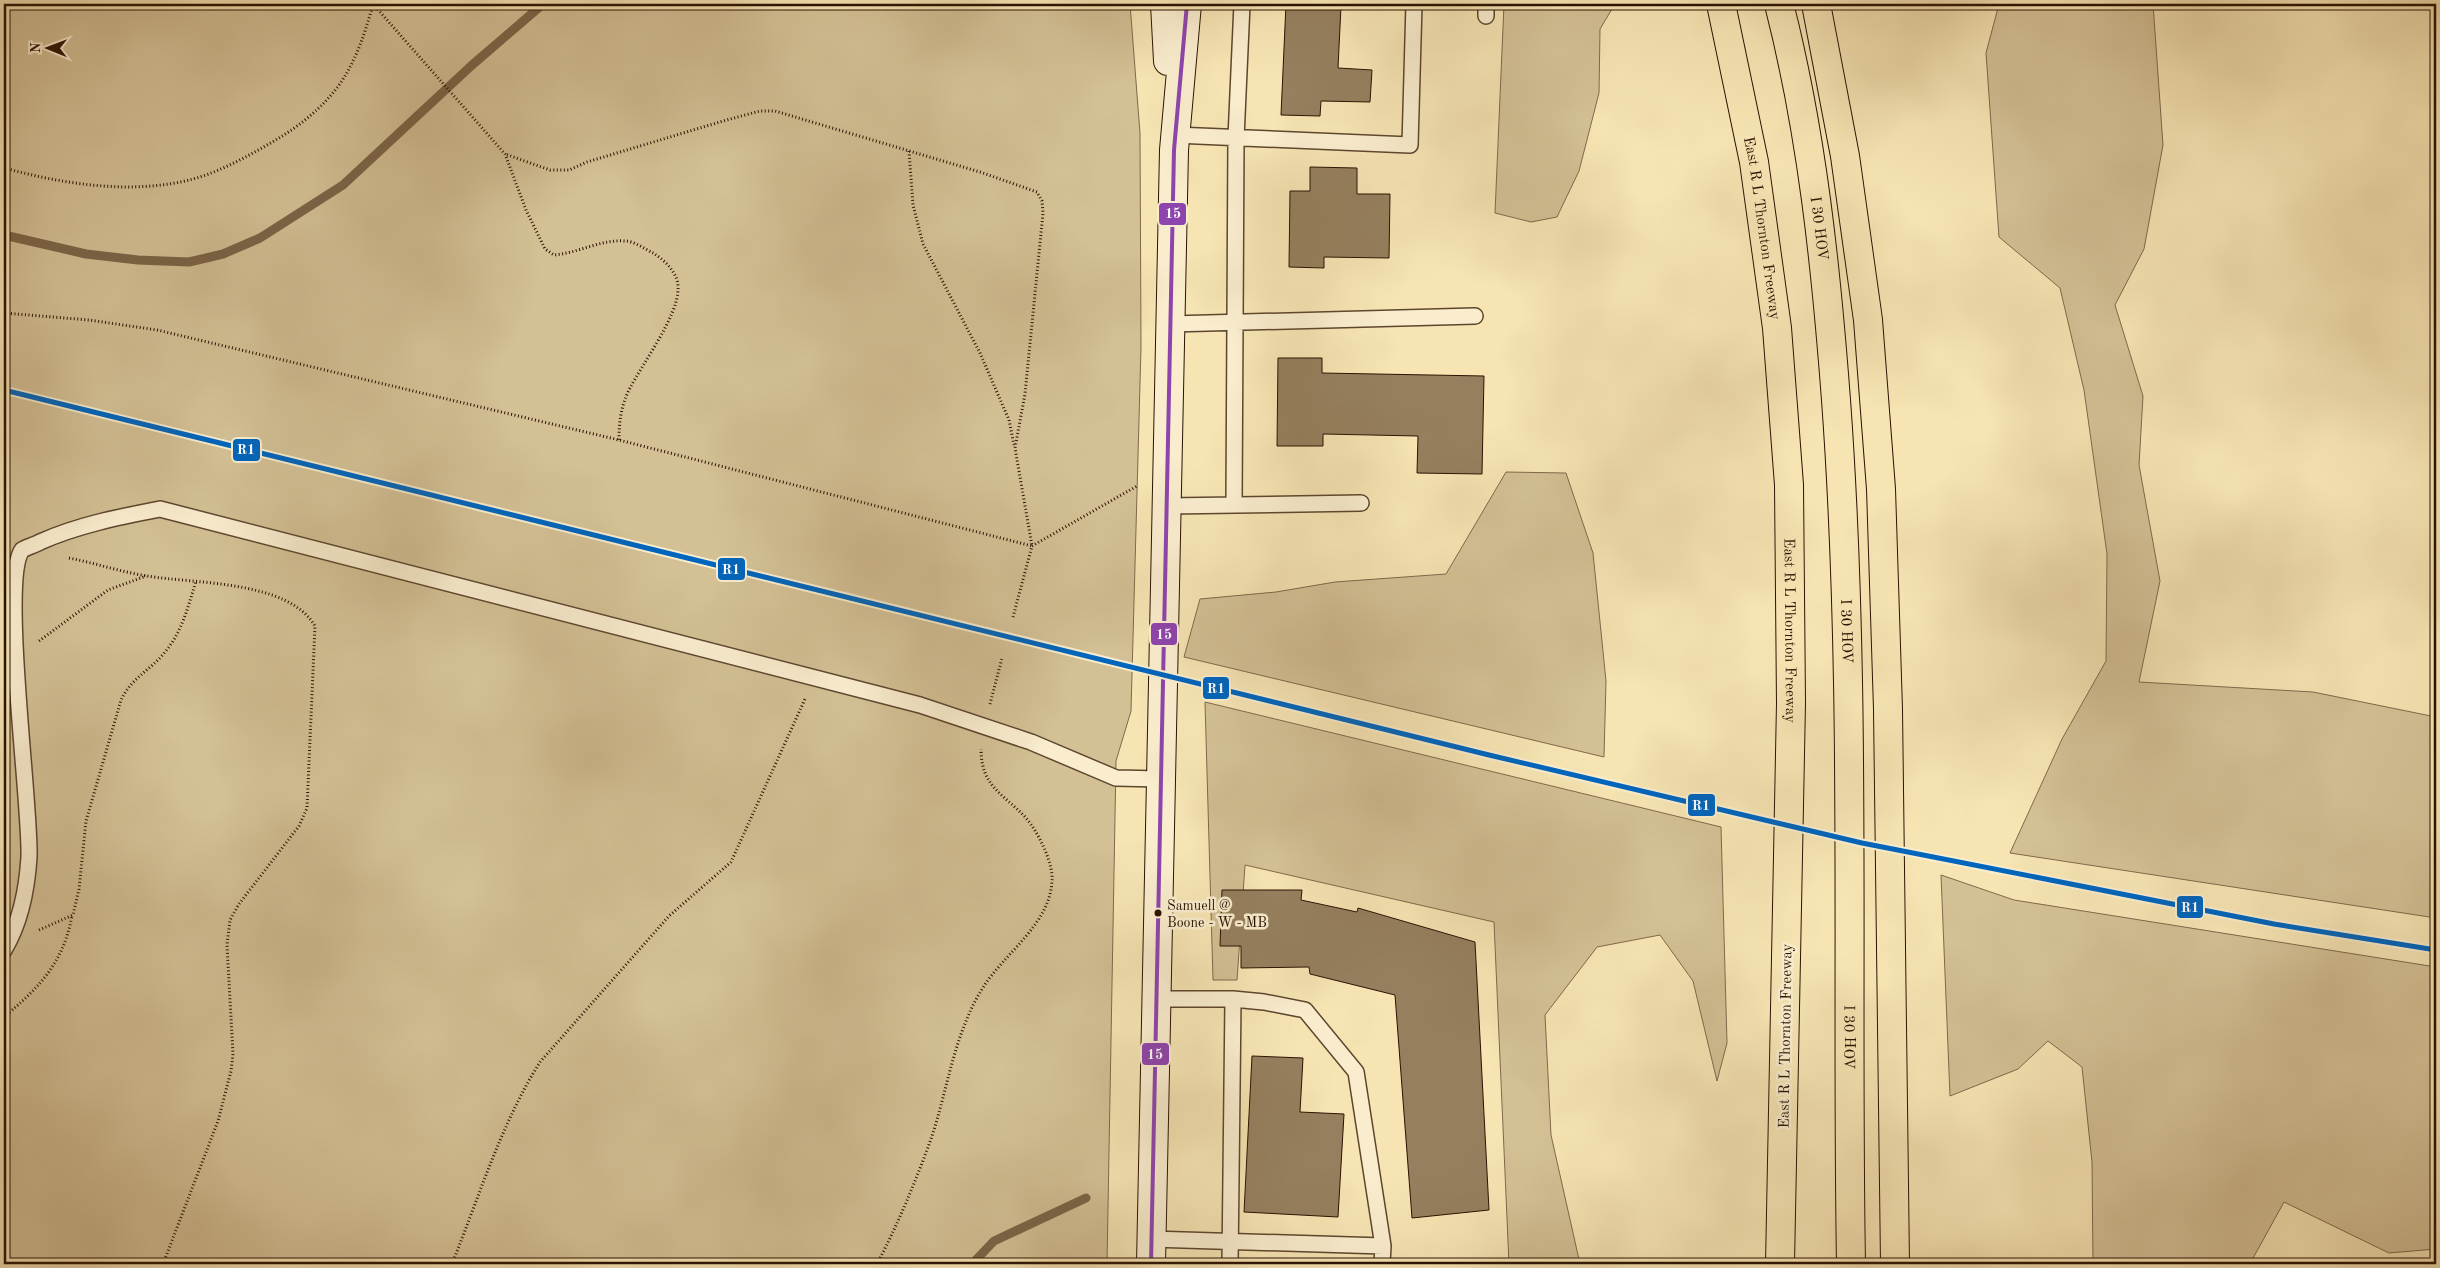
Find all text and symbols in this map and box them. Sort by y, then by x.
north arrow [22,22,72,72]
text: N [29,42,43,53]
street label: East R L Thornton Freeway [1740,135,1782,321]
street label: I 30 HOV [1807,195,1829,262]
line badge: 15 [1158,202,1187,226]
text: 15 [1165,207,1181,221]
line badge: R1 [232,438,261,462]
text: R1 [237,443,255,457]
street label: East R L Thornton Freeway [1780,538,1797,723]
line badge: R1 [717,557,746,581]
text: R1 [722,563,740,577]
street label: I 30 HOV [1837,599,1854,664]
line badge: 15 [1150,622,1178,646]
text: 15 [1156,628,1172,642]
line badge: R1 [1202,676,1230,700]
text: R1 [1207,682,1225,696]
line badge: R1 [1687,793,1716,817]
text: R1 [1692,799,1710,813]
line badge: R1 [2176,895,2204,919]
place label: Samuell @ Boone - W - MB [1167,899,1267,930]
text: R1 [2181,901,2199,915]
marker: Samuell @ Boone - W - MB [1153,908,1163,918]
street label: East R L Thornton Freeway [1777,943,1796,1129]
street label: I 30 HOV [1840,1005,1856,1070]
line badge: 15 [1141,1042,1170,1066]
text: 15 [1147,1048,1163,1062]

